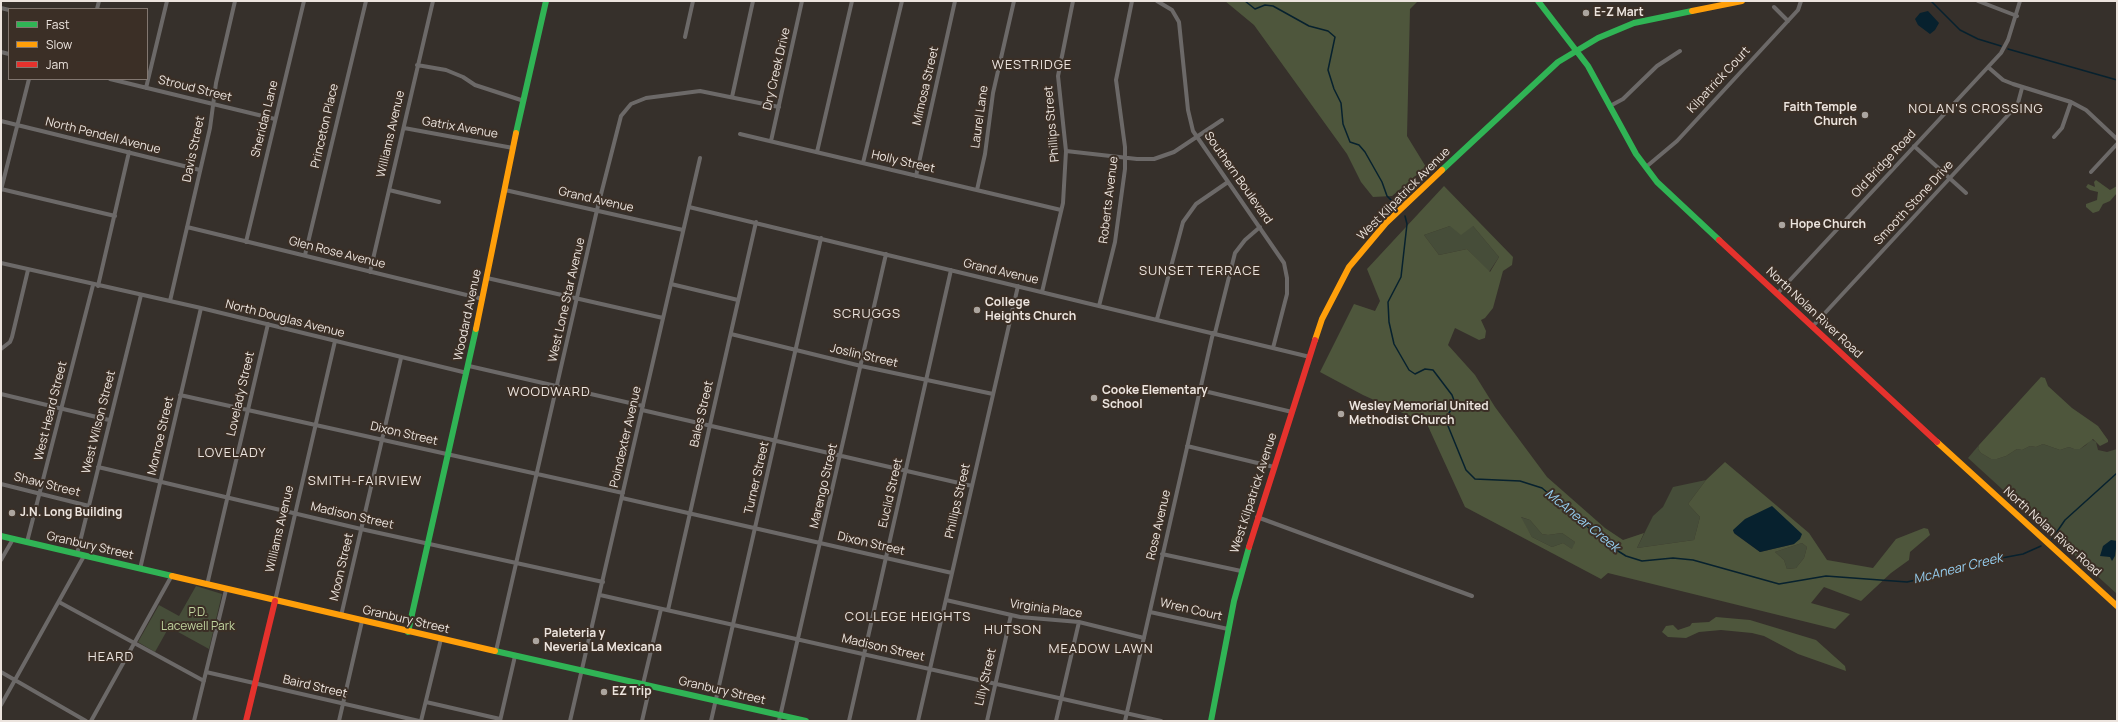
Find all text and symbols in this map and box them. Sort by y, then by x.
place label: E-Z Mart [1594,6,1644,20]
legend [8,8,148,80]
marker: E-Z Mart [1581,8,1591,18]
text: Fast [46,16,70,33]
street label: Dry Creek Drive [761,26,793,112]
text: Slow [46,36,72,53]
street label: Kilpatrick Court [1685,44,1753,116]
street label: Mimosa Street [910,45,942,127]
text: Jam [46,56,68,73]
district label: WESTRIDGE [992,57,1072,73]
street label: Stroud Street [157,73,233,105]
street label: Sheridan Lane [248,79,282,159]
street label: Princeton Place [308,82,342,170]
street label: Laurel Lane [968,85,992,149]
street label: Phillips Street [1041,85,1063,163]
street label: Williams Avenue [374,89,408,179]
place label: Faith Temple Church [1783,101,1857,129]
district label: NOLAN'S CROSSING [1908,101,2044,117]
marker: Faith Temple Church [1860,110,1870,120]
street label: Gatrix Avenue [421,114,499,142]
street label: North Pendell Avenue [44,115,162,157]
street label: Davis Street [180,115,208,183]
street label: Old Bridge Road [1849,127,1919,201]
street label: Southern Boulevard [1201,129,1275,227]
street label: West Kilpatrick Avenue [1355,145,1453,243]
street label: Holly Street [870,148,936,176]
street label: Roberts Avenue [1097,156,1121,244]
street label: Smooth Stone Drive [1871,158,1957,248]
street label: Grand Avenue [557,184,635,216]
place label: Hope Church [1790,218,1866,232]
marker: Hope Church [1777,220,1787,230]
street label: Glen Rose Avenue [287,234,387,272]
street label: West Lone Star Avenue [546,236,588,364]
street label: Grand Avenue [962,256,1040,288]
district label: SUNSET TERRACE [1139,263,1261,279]
street label: North Nolan River Road [1763,265,1865,361]
street label: Woodard Avenue [451,268,485,362]
place label: College Heights Church [985,296,1076,324]
street label: North Douglas Avenue [224,297,346,341]
marker: College Heights Church [972,305,982,315]
district label: SCRUGGS [833,306,901,322]
street label: Joslin Street [829,341,899,371]
street label: Lovelady Street [224,350,258,438]
street label: West Heard Street [32,360,70,462]
street label: West Wilson Street [79,369,119,475]
street label: Bales Street [687,379,717,449]
district label: WOODWARD [507,384,591,400]
place label: Cooke Elementary School [1102,384,1208,412]
street label: Poindexter Avenue [607,385,645,489]
marker: Cooke Elementary School [1089,393,1099,403]
street label: Monroe Street [145,395,177,477]
place label: Wesley Memorial United Methodist Church [1349,400,1489,428]
marker: Wesley Memorial United Methodist Church [1336,409,1346,419]
street label: Dixon Street [369,419,439,449]
street label: West Kilpatrick Avenue [1228,431,1280,555]
street label: Turner Street [742,440,772,516]
street label: Marengo Street [807,442,841,530]
district label: LOVELADY [197,445,267,461]
street label: Euclid Street [876,457,906,529]
street label: Phillips Street [942,462,974,540]
street label: Shaw Street [12,470,82,500]
district label: SMITH-FAIRVIEW [308,473,422,489]
street label: Williams Avenue [263,484,297,574]
street label: North Nolan River Road [2000,484,2104,580]
water label: McAnear Creek [1542,486,1622,556]
street label: Rose Avenue [1144,489,1174,561]
street label: Madison Street [309,499,395,533]
place label: J.N. Long Building [20,506,122,520]
marker: J.N. Long Building [7,508,17,518]
street label: Granbury Street [45,529,135,563]
street label: Dixon Street [836,529,906,559]
street label: Moon Street [327,532,357,602]
water label: McAnear Creek [1912,550,2004,588]
street label: Wren Court [1158,596,1224,624]
street label: Virginia Place [1009,597,1083,621]
street label: Granbury Street [361,603,451,637]
park label: P.D. Lacewell Park [161,606,235,634]
district label: COLLEGE HEIGHTS [845,609,971,625]
district label: HUTSON [984,622,1042,638]
place label: Paleteria y Neveria La Mexicana [544,627,662,655]
street label: Madison Street [840,631,926,665]
marker: Paleteria y Neveria La Mexicana [531,636,541,646]
district label: MEADOW LAWN [1048,641,1154,657]
street label: Lilly Street [972,647,1000,707]
district label: HEARD [88,649,134,665]
street label: Baird Street [281,673,349,701]
street label: Granbury Street [677,674,767,708]
place label: EZ Trip [612,685,652,699]
marker: EZ Trip [599,687,609,697]

